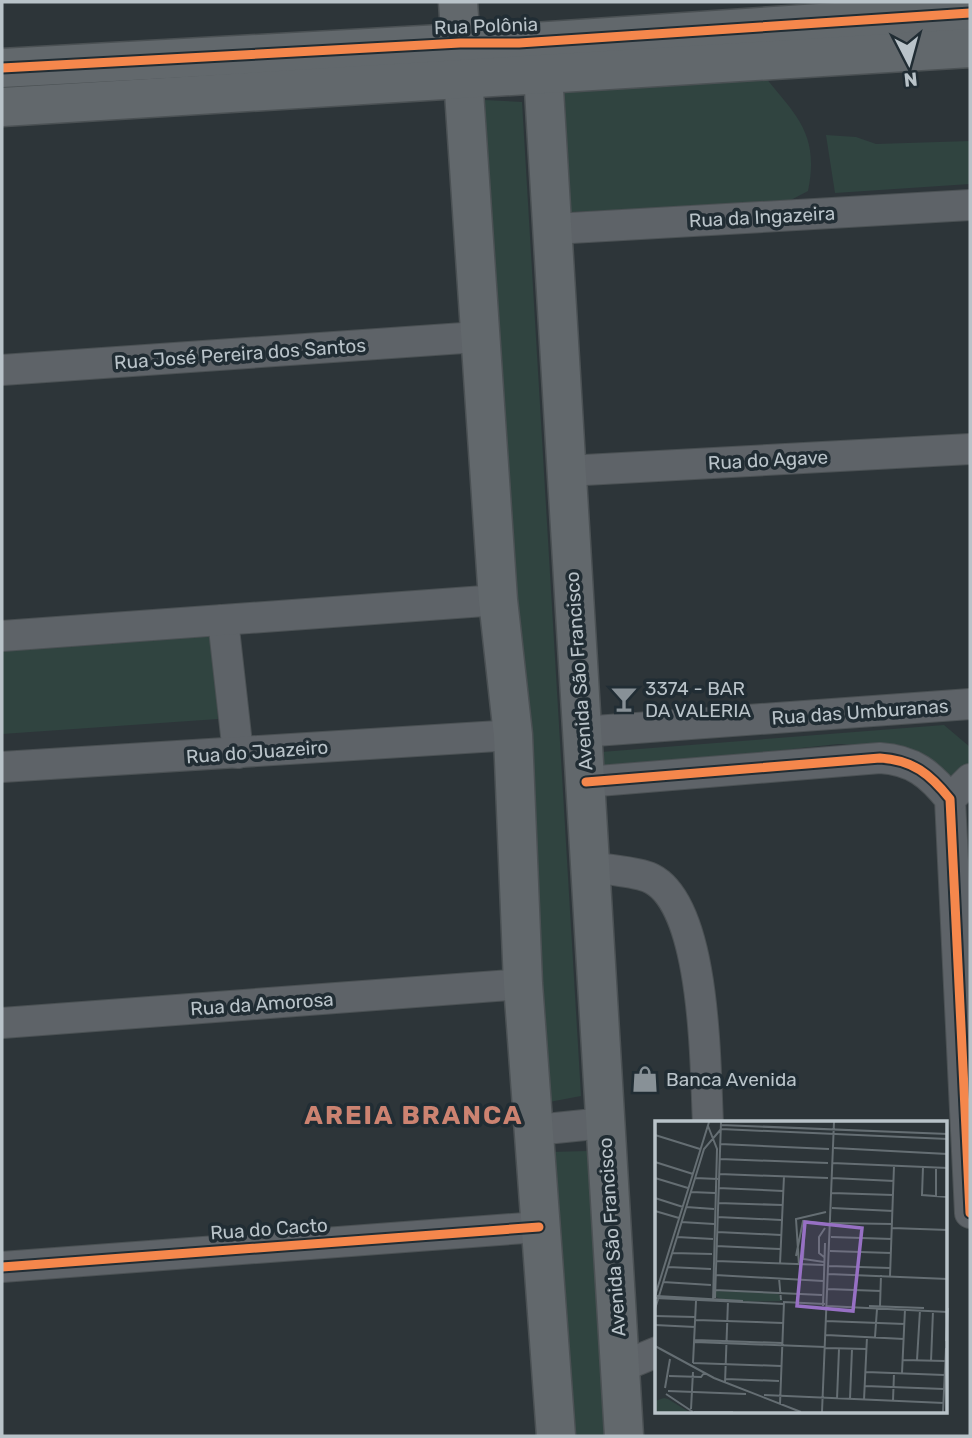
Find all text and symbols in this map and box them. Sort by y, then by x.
street label: Rua Polônia [434,13,538,39]
north arrow [874,28,944,98]
text: N [903,67,919,92]
street label: Rua da Ingazeira [688,202,836,232]
street label: Rua José Pereira dos Santos [113,334,367,374]
street label: Rua do Agave [707,445,829,475]
street label: Avenida São Francisco [561,571,597,771]
place label: 3374 - BAR DA VALERIA [645,677,751,722]
bar icon: 3374 - BAR DA VALERIA [609,684,639,714]
street label: Rua das Umburanas [771,694,949,730]
street label: Rua do Juazeiro [185,736,329,768]
street label: Rua da Amorosa [190,988,334,1020]
shop icon: Banca Avenida [630,1064,660,1094]
place label: Banca Avenida [666,1068,797,1091]
district label: AREIA BRANCA [304,1100,524,1131]
inset map [655,1121,948,1414]
street label: Avenida São Francisco [594,1137,630,1337]
street label: Rua do Cacto [209,1213,329,1245]

